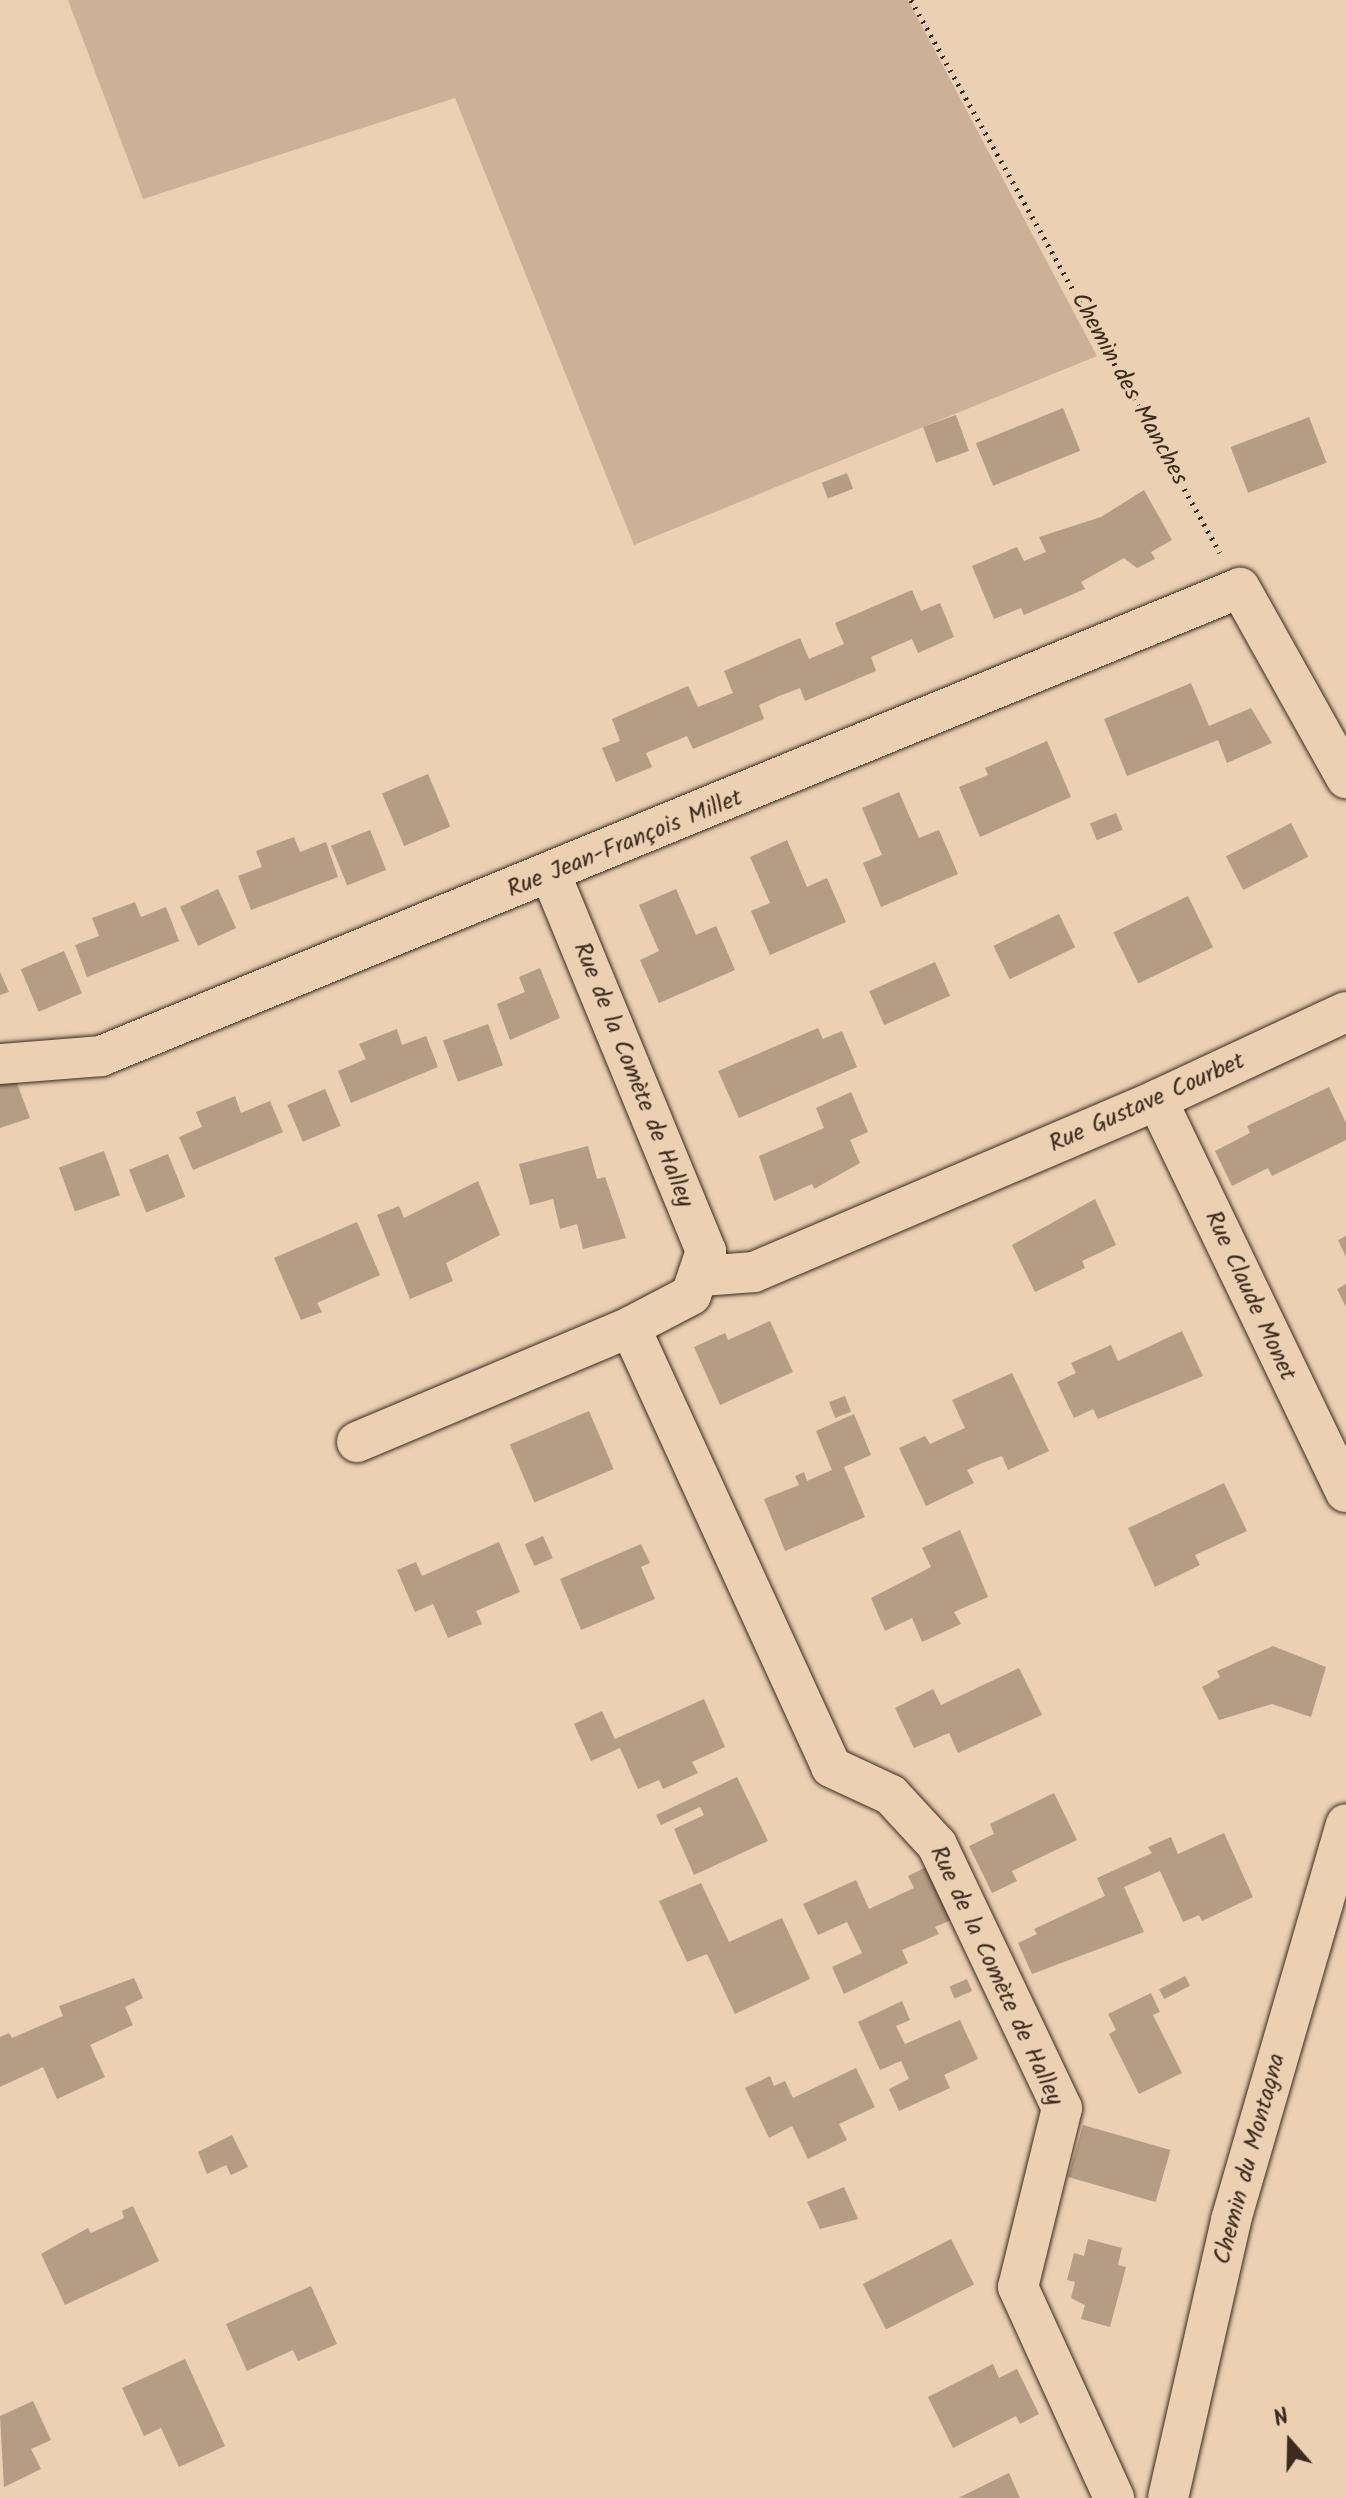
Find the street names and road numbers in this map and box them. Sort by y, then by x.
street label: Chemin des Manches [1064,288,1194,490]
street label: Rue Jean-François Millet [503,784,747,904]
street label: Rue de la Comète de Halley [567,938,699,1212]
street label: Rue Gustave Courbet [1045,1047,1249,1159]
street label: Rue Claude Monet [1198,1206,1302,1386]
street label: Rue de la Comète de Halley [923,1842,1069,2110]
street label: Chemin du Montagna [1208,2050,1292,2268]

